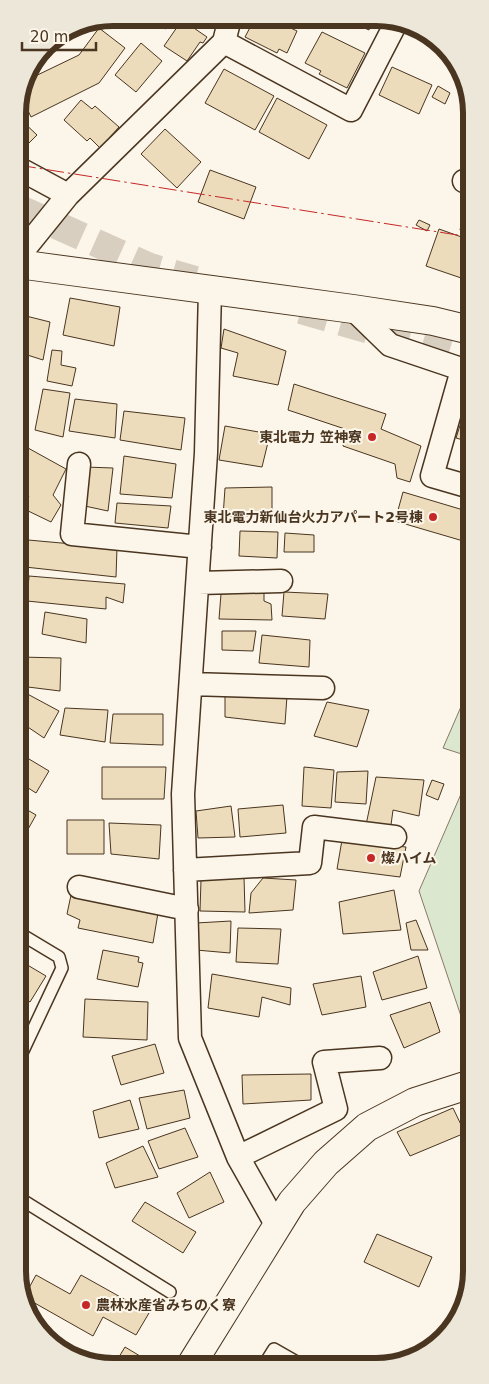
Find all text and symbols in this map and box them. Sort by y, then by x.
scale bar [22,20,96,52]
text: 20 m [30,28,68,46]
place label: 東北電力 笠神寮 [259,429,362,445]
marker: 東北電力 笠神寮 [366,431,378,443]
place label: 東北電力新仙台火力アパート2号棟 [204,509,423,525]
marker: 東北電力新仙台火力アパート2号棟 [427,511,439,523]
place label: 燦ハイム [381,850,436,866]
marker: 燦ハイム [365,852,377,864]
place label: 農林水産省みちのく寮 [96,1297,236,1313]
marker: 農林水産省みちのく寮 [80,1299,92,1311]

